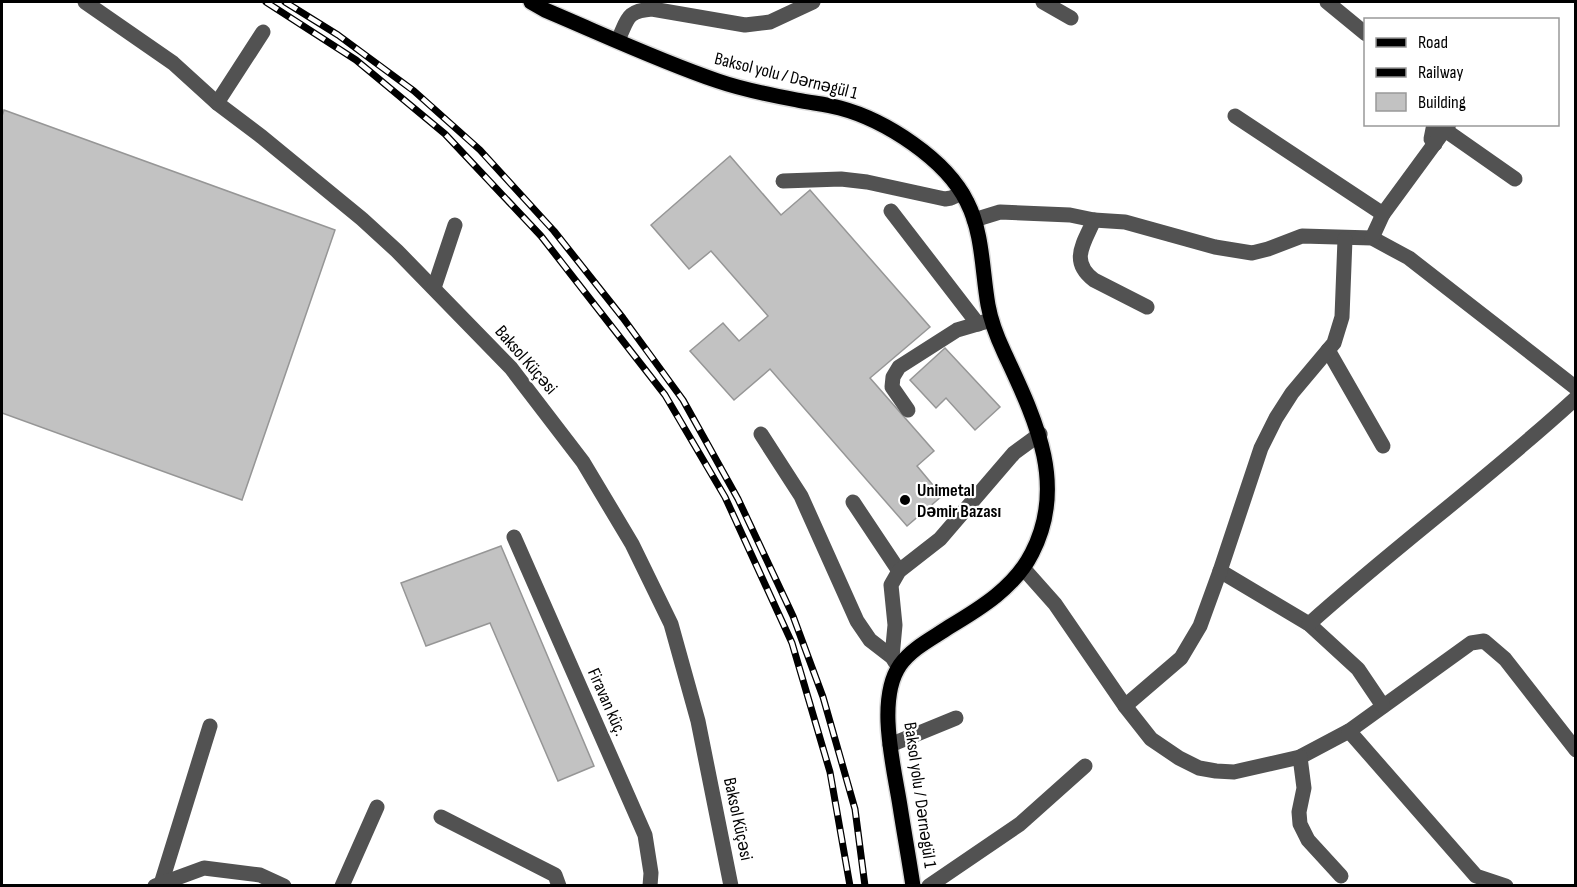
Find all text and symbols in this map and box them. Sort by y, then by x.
legend [1364,18,1559,126]
text: Road [1418,32,1448,53]
street label: Baksol yolu / Dərnəgül 1 [712,48,860,104]
text: Railway [1418,62,1463,83]
text: Building [1418,92,1466,113]
street label: Baksol Küçəsi [490,321,562,399]
place label: Unimetal Dəmir Bazası [917,480,1001,522]
marker: Unimetal Dəmir Bazası [898,493,912,507]
street label: Firavan küç. [583,665,631,739]
street label: Baksol yolu / Dərnəgül 1 [899,721,941,870]
street label: Baksol Küçəsi [719,776,757,862]

